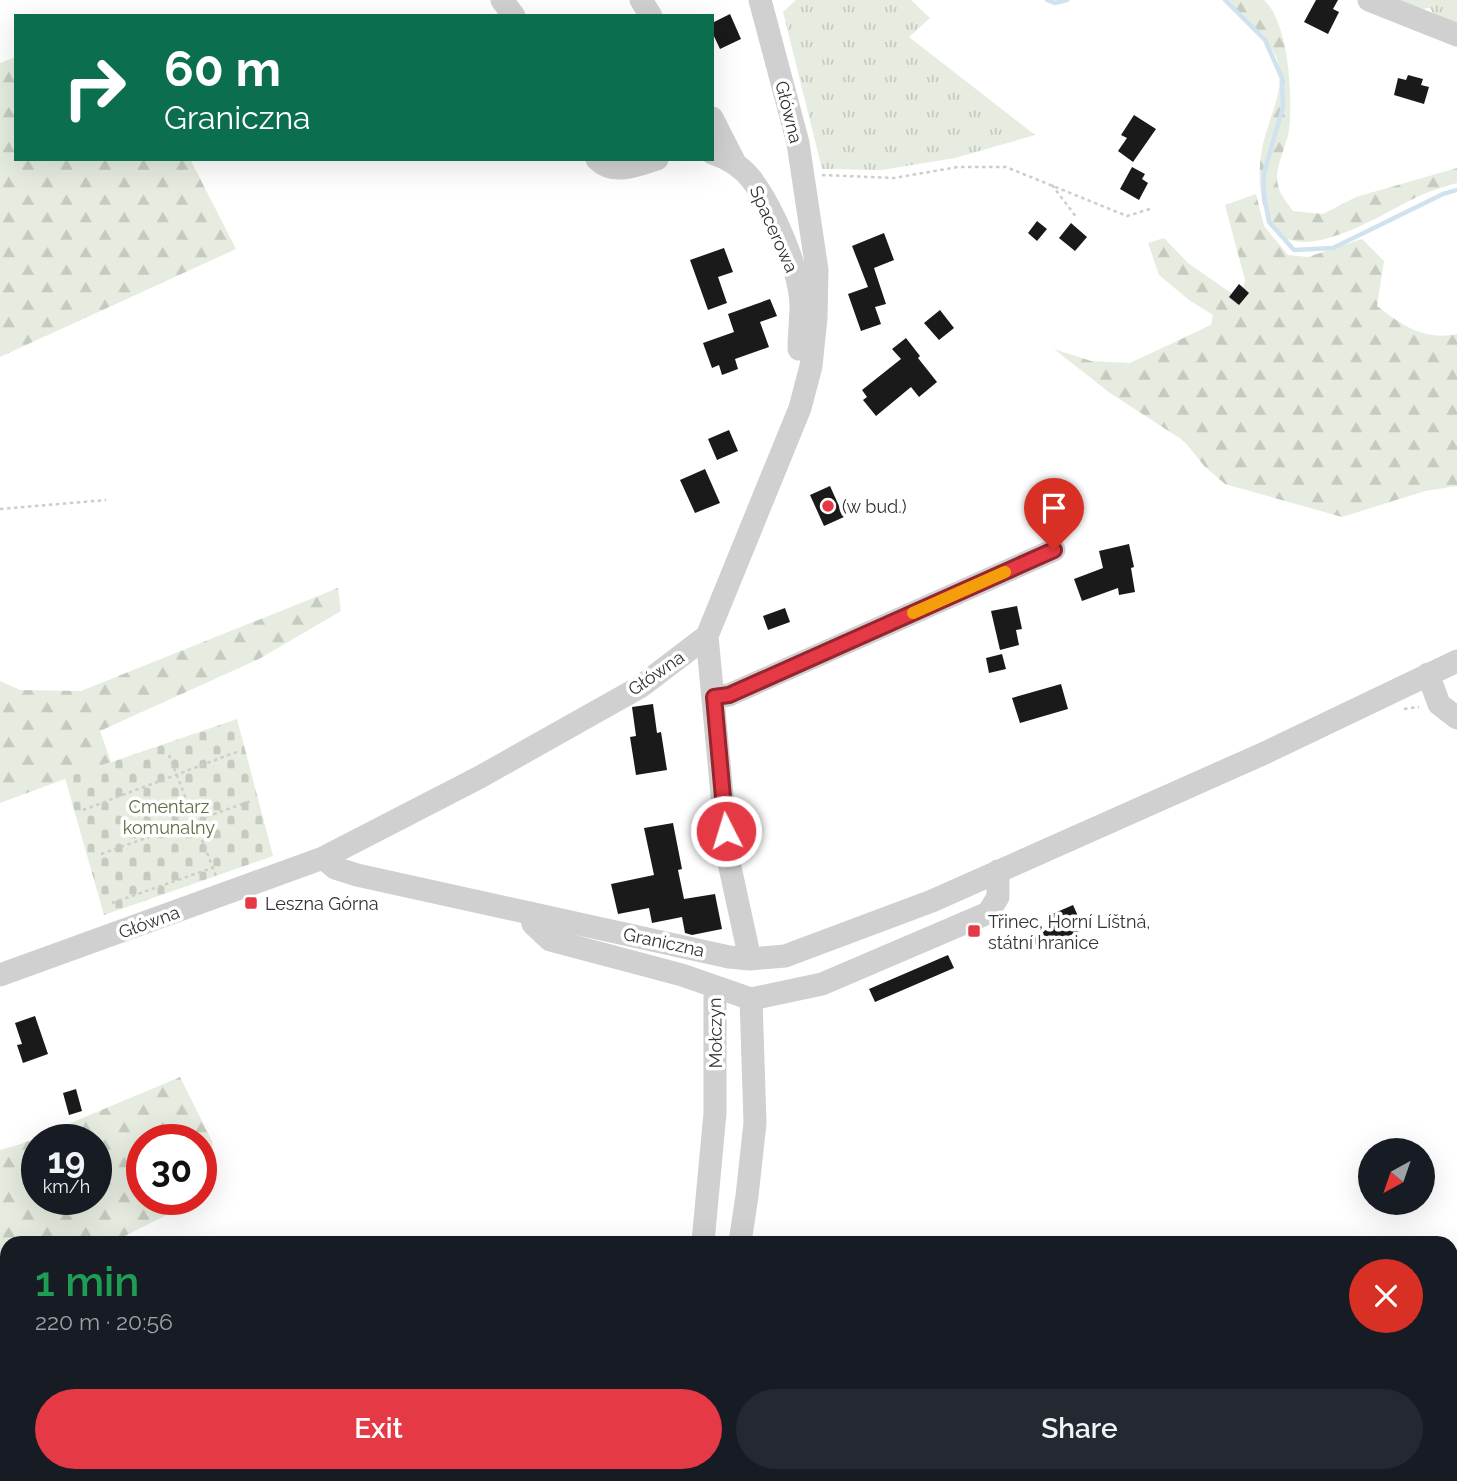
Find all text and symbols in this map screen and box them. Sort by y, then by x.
text: 60 m [164,40,281,97]
icon: right [49,42,140,133]
street label: Główna [771,79,807,145]
text: Graniczna [164,99,311,136]
street label: Spacerowa [746,182,802,276]
pin [1024,478,1084,550]
icon: arrive [1035,489,1073,527]
place label: (w bud.) [842,496,907,517]
marker: (w bud.) [820,498,836,514]
street label: Główna [624,646,688,700]
position arrow [689,794,763,868]
park label: Cmentarz komunalny [123,796,215,838]
place label: Leszna Górna [265,893,379,914]
marker: Leszna Górna [243,895,259,911]
street label: Główna [116,901,182,943]
place label: Třinec, Horní Líštná, státní hranice [988,911,1150,953]
street label: Graniczna [621,923,707,961]
marker: Třinec, Horní Líštná, státní hranice [966,923,982,939]
street label: Mołczyn [704,998,726,1068]
speed limit sign: 30 [126,1124,217,1215]
north arrow [1358,1138,1435,1214]
map controls [1358,1138,1435,1215]
text: 19 [48,1140,85,1181]
text: km/h [43,1176,90,1197]
text: 1 min [35,1257,139,1306]
button: close [1349,1259,1423,1333]
text: 220 m · 20:56 [35,1308,173,1335]
button: Exit [35,1389,722,1469]
button: Share [736,1389,1423,1469]

